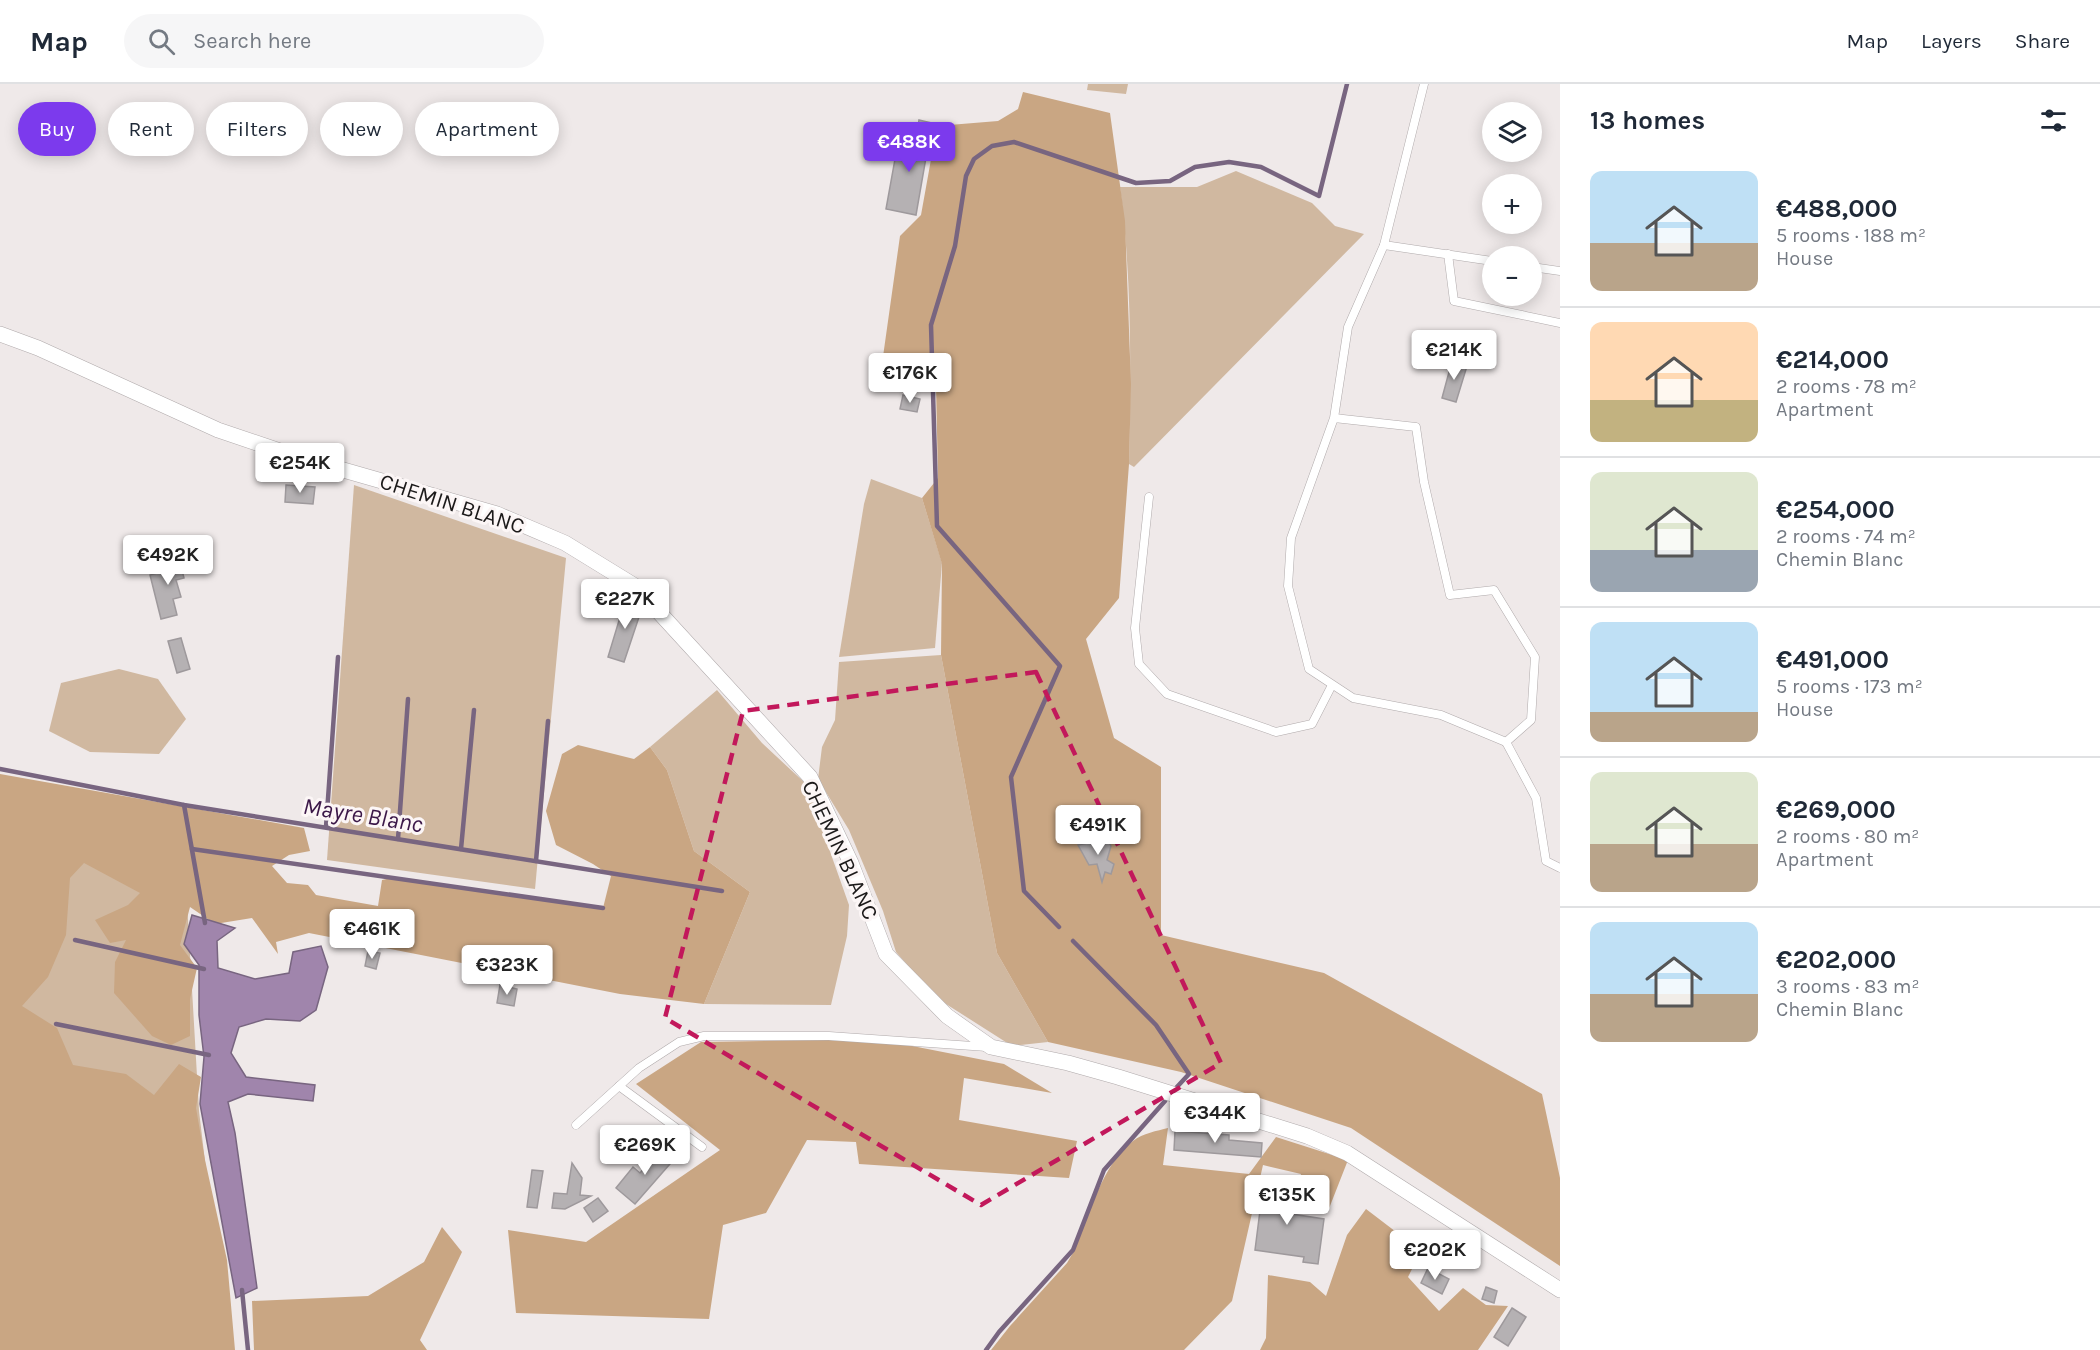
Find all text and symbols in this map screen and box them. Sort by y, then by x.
search box [124,14,544,68]
text: Map [30,25,88,58]
icon: search [145,25,178,58]
text: Search here [193,28,311,54]
text: Map [1846,29,1888,53]
text: Layers [1921,29,1982,53]
text: Share [2015,29,2070,53]
chip: Buy [18,102,96,156]
chip: Rent [108,102,194,156]
chip: Filters [206,102,308,156]
chip: New [320,102,403,156]
chip: Apartment [415,102,559,156]
map controls [1482,102,1542,306]
button: layers [1482,102,1542,162]
icon: filters [2037,104,2070,137]
text: 13 homes [1590,105,1705,136]
pin: €488K [867,122,951,173]
text: €488K [877,130,941,153]
button: + [1482,174,1542,234]
text: €488,000 [1776,193,1897,224]
icon: home [1638,195,1710,267]
text: 5 rooms · 188 m² [1776,224,1926,247]
button: − [1482,246,1542,306]
text: House [1776,247,1833,270]
pin: €214K [1412,330,1496,381]
text: €214K [1426,338,1482,361]
text: €214,000 [1776,344,1889,375]
icon: home [1638,346,1710,418]
pin: €176K [868,353,952,404]
text: €176K [883,361,937,384]
text: 2 rooms · 78 m² [1776,375,1917,398]
text: Apartment [1776,398,1874,421]
pin: €254K [258,443,342,494]
text: €254K [269,451,331,474]
street label: CHEMIN BLANC [376,468,528,540]
text: €254,000 [1776,494,1895,525]
icon: home [1638,496,1710,568]
text: 2 rooms · 74 m² [1776,525,1916,548]
pin: €492K [126,535,210,586]
text: €492K [137,543,199,566]
text: Chemin Blanc [1776,548,1904,571]
pin: €227K [583,579,667,630]
text: €227K [595,587,655,610]
text: €491,000 [1776,644,1889,675]
icon: home [1638,646,1710,718]
text: 5 rooms · 173 m² [1776,675,1923,698]
text: House [1776,698,1833,721]
street label: CHEMIN BLANC [796,776,884,924]
water label: Mayre Blanc [301,792,425,838]
text: €269,000 [1776,794,1896,825]
icon: home [1638,796,1710,868]
pin: €491K [1056,805,1140,856]
text: €491K [1070,813,1126,836]
text: 2 rooms · 80 m² [1776,825,1919,848]
text: Apartment [1776,848,1874,871]
pin: €461K [330,909,414,960]
text: €461K [344,917,400,940]
text: €202,000 [1776,944,1896,975]
pin: €323K [465,945,549,996]
icon: home [1638,946,1710,1018]
text: €323K [476,953,538,976]
text: 3 rooms · 83 m² [1776,975,1920,998]
text: Chemin Blanc [1776,998,1904,1021]
pin: €344K [1173,1093,1257,1144]
text: €344K [1184,1101,1246,1124]
pin: €269K [603,1125,687,1176]
text: €269K [614,1133,676,1156]
pin: €135K [1245,1175,1329,1226]
text: €135K [1259,1183,1315,1206]
pin: €202K [1393,1230,1477,1281]
text: €202K [1404,1238,1466,1261]

